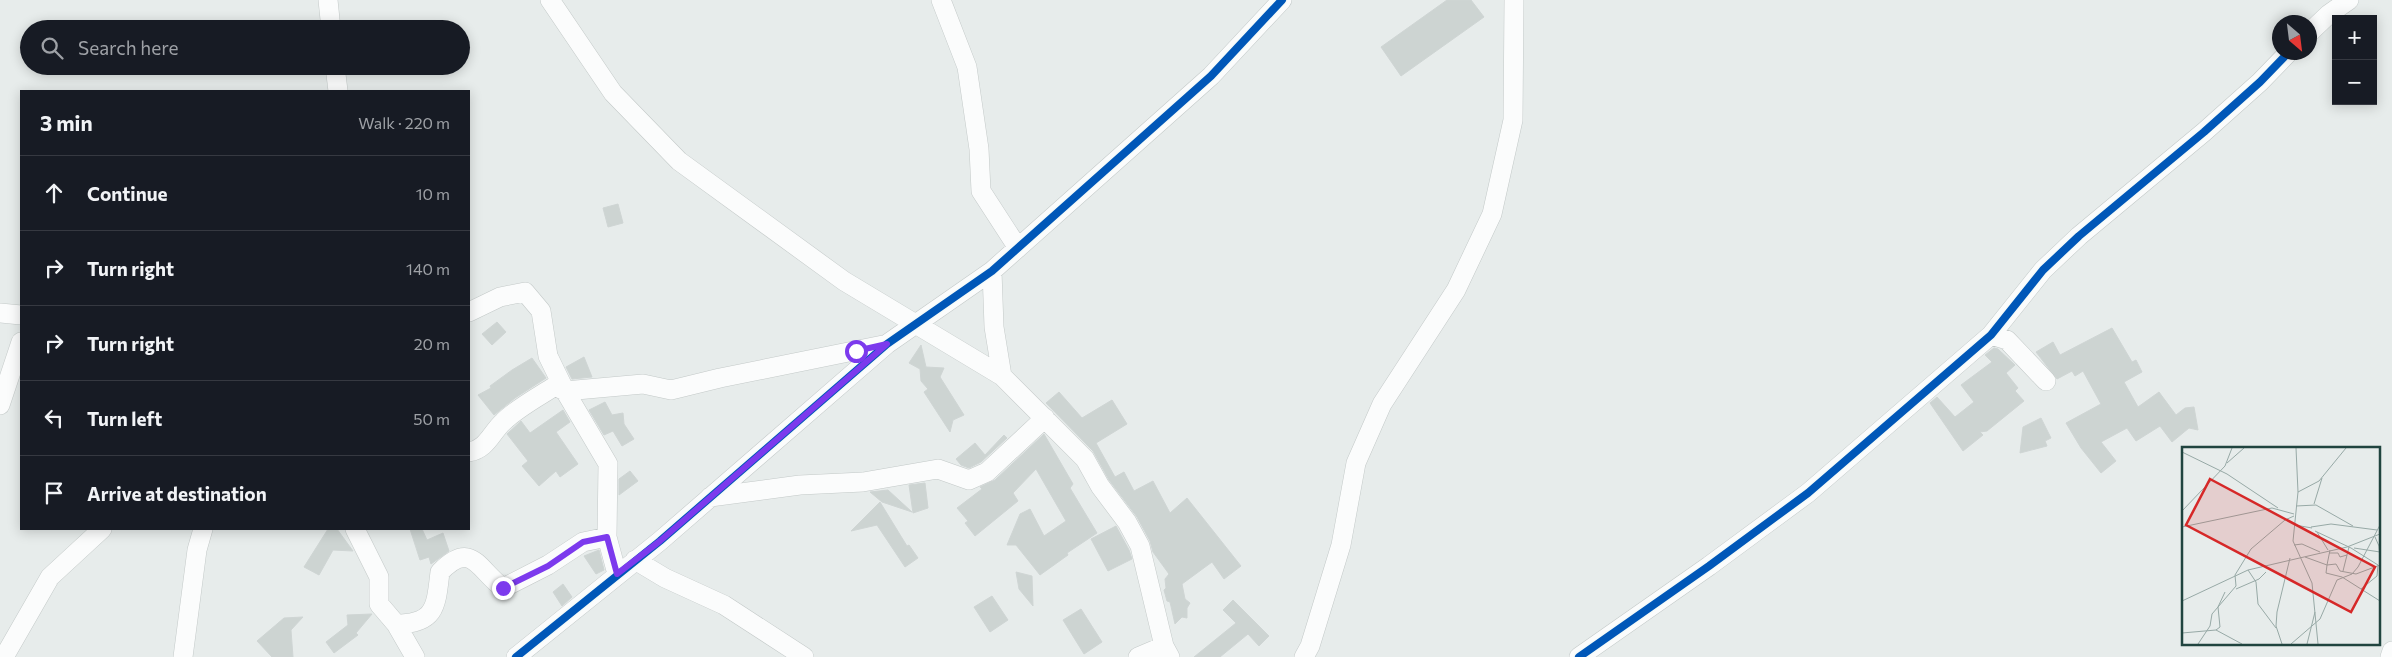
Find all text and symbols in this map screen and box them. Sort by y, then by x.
north arrow [2272,15,2317,60]
map controls [2332,15,2377,105]
button: + [2332,15,2377,60]
search box [20,20,470,75]
icon: search [38,34,66,62]
text: Search here [78,36,178,59]
button: − [2332,60,2377,105]
text: 3 min [40,110,93,135]
text: Walk · 220 m [358,113,450,132]
icon: ahead [40,179,68,207]
text: Continue [87,182,167,205]
text: 10 m [416,184,450,203]
icon: right [40,254,68,282]
text: Turn right [87,257,174,280]
text: 140 m [406,259,450,278]
icon: right [40,329,68,357]
text: Turn right [87,332,174,355]
text: 20 m [414,334,450,353]
route start [845,340,868,363]
icon: left [40,404,68,432]
text: Turn left [87,407,162,430]
text: 50 m [413,409,450,428]
inset map [2182,447,2380,644]
icon: arrive [40,479,68,507]
text: Arrive at destination [87,482,267,505]
route end [492,577,515,600]

